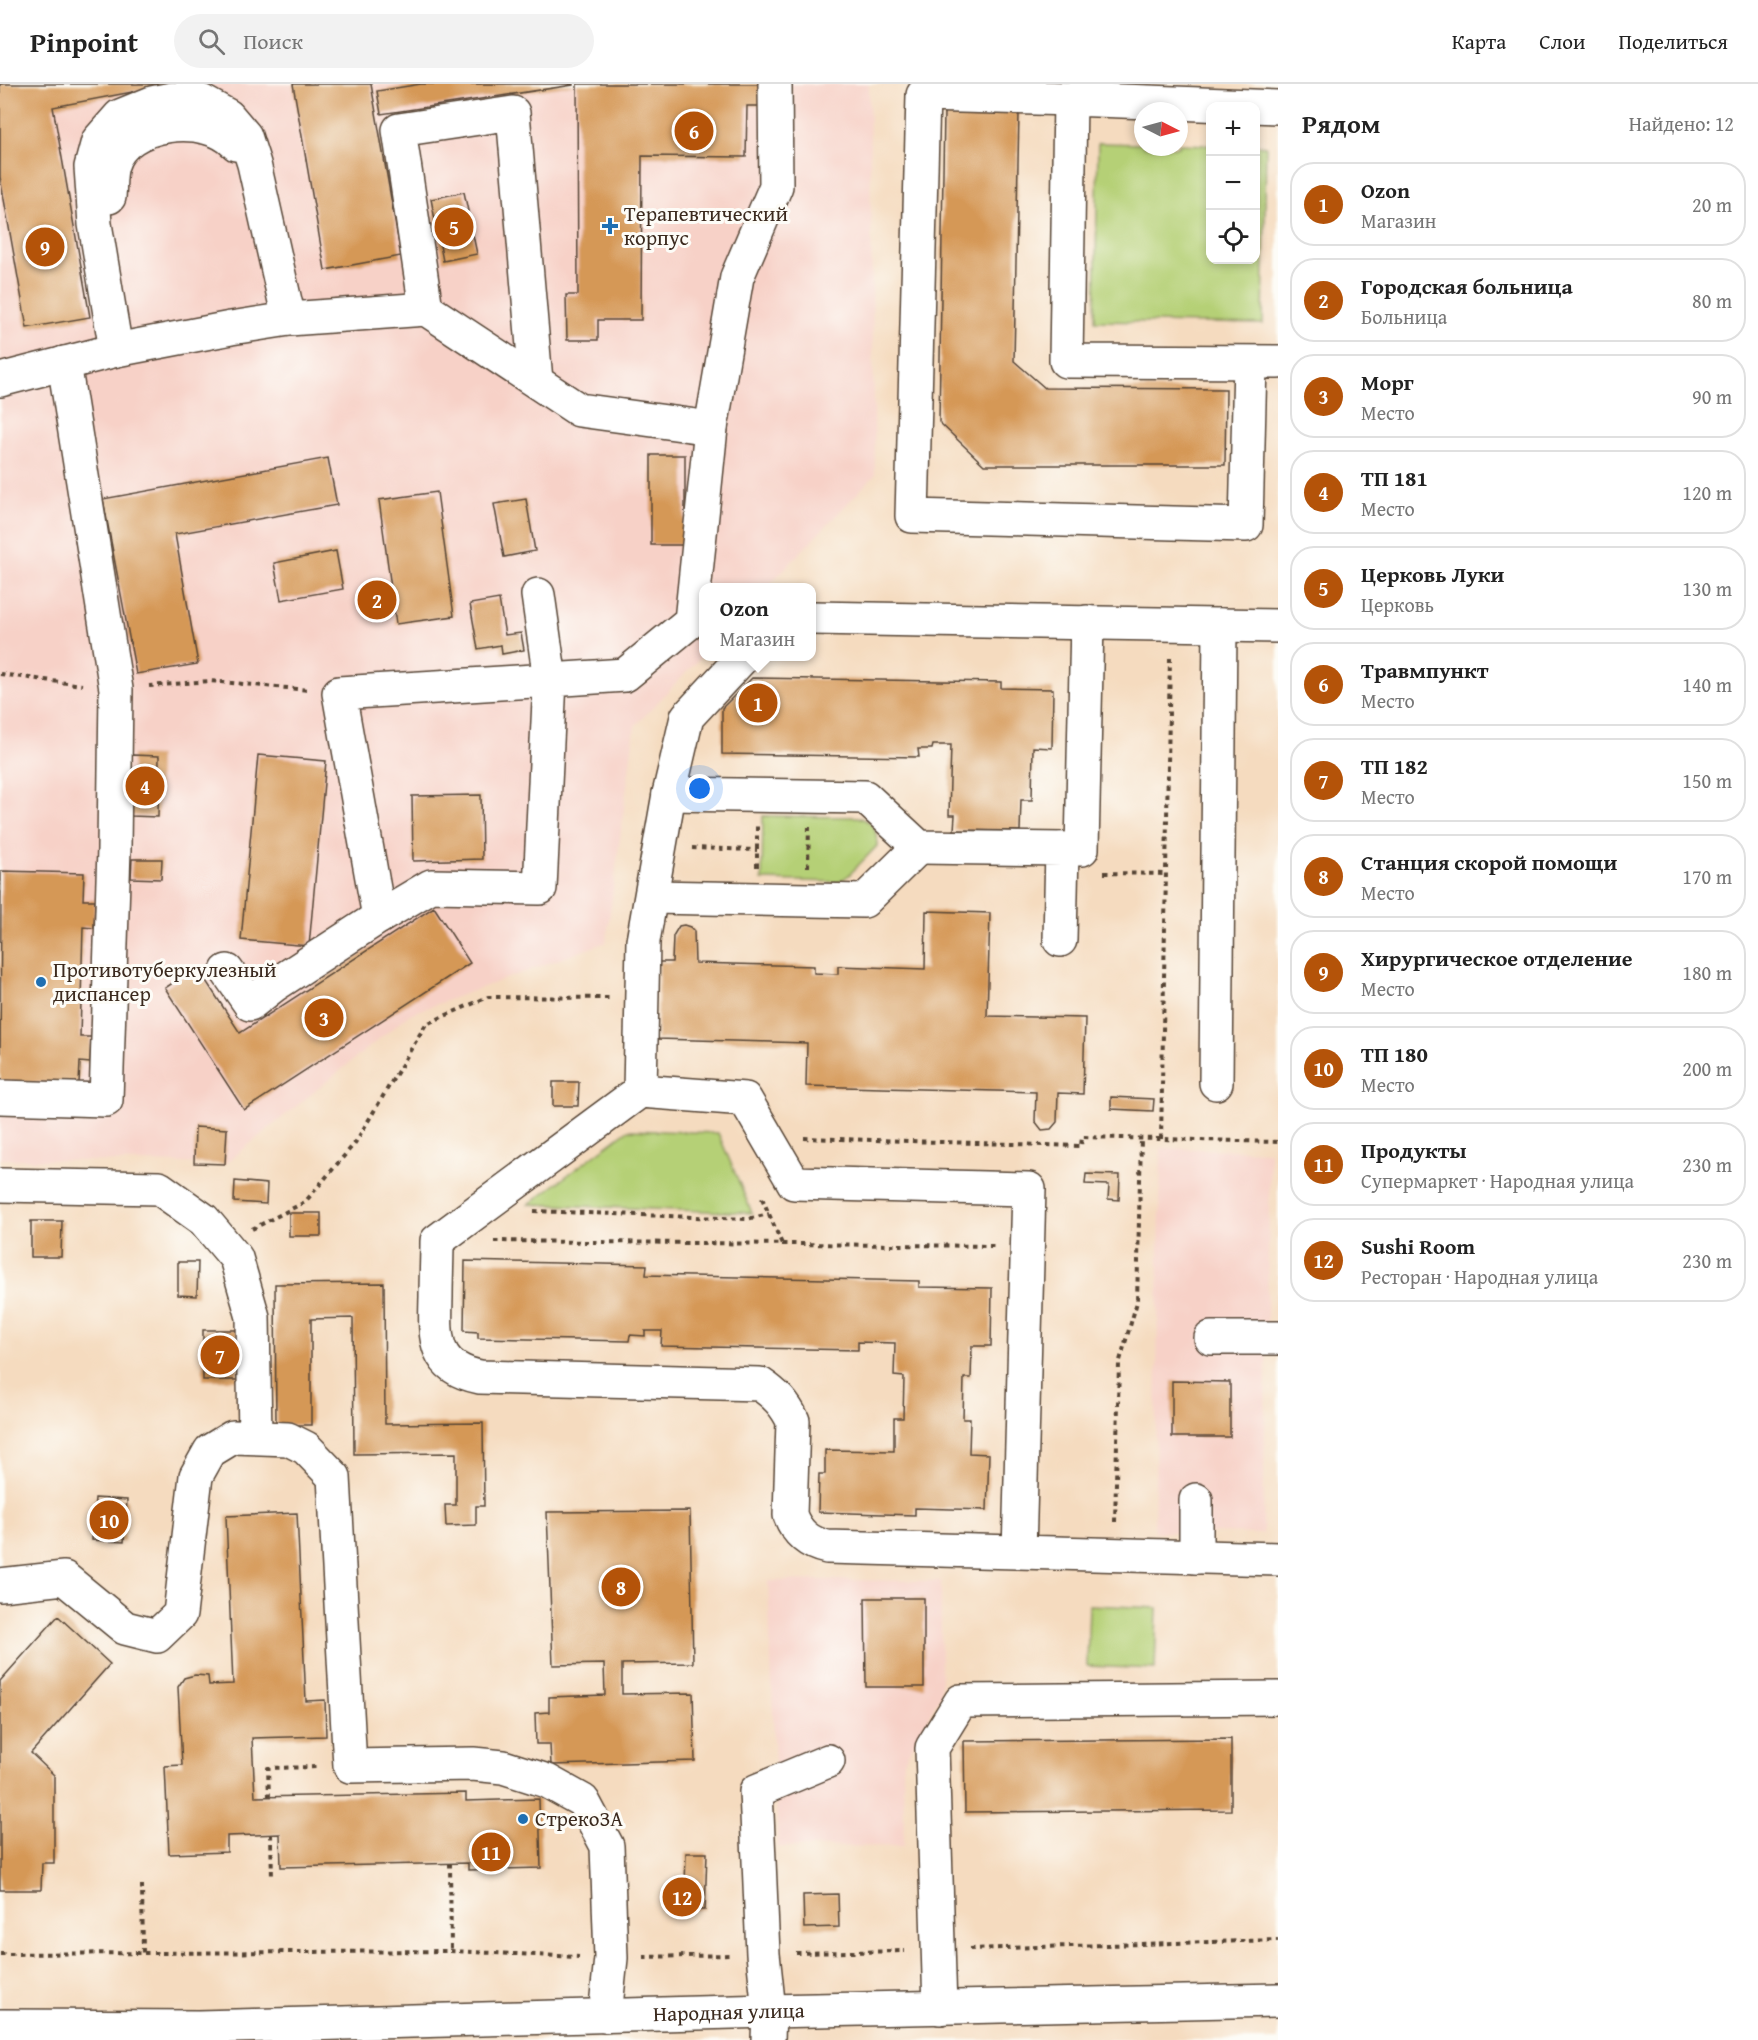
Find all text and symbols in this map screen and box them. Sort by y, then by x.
search box [174,14,594,68]
text: Pinpoint [30,21,138,62]
icon: search [195,25,228,58]
text: Поиск [243,25,303,57]
text: Карта [1452,26,1506,57]
text: Слои [1539,26,1585,57]
text: Поделиться [1618,26,1728,57]
north arrow [1134,102,1188,156]
map controls [1206,102,1260,264]
button: + [1206,102,1260,156]
text: Рядом [1302,104,1380,143]
pin: 6 [674,108,714,154]
text: Найдено: 12 [1629,109,1734,138]
button: − [1206,156,1260,210]
text: Ozon [1361,174,1410,206]
text: 1 [1318,190,1329,219]
text: 20 m [1692,190,1732,219]
place label: Терапевтический корпус [624,198,788,253]
pin: 5 [434,204,474,250]
text: Магазин [1361,206,1436,235]
button: locate [1206,210,1260,264]
marker: Терапевтический корпус [601,217,619,235]
pin: 9 [26,224,64,270]
text: Городская больница [1361,270,1573,302]
text: 2 [1318,286,1329,315]
text: 80 m [1692,286,1732,315]
text: Больница [1361,302,1447,331]
text: Морг [1361,366,1414,398]
text: 3 [1318,382,1329,411]
text: 90 m [1692,382,1732,411]
text: Место [1361,398,1415,427]
text: ТП 181 [1361,462,1428,494]
text: 4 [1318,478,1329,507]
text: 120 m [1682,478,1732,507]
text: Место [1361,494,1415,523]
text: Церковь Луки [1361,558,1504,590]
text: 5 [1318,574,1329,603]
text: 130 m [1682,574,1732,603]
pin: 2 [358,578,397,622]
popup [699,583,816,661]
text: Церковь [1361,590,1434,619]
text: Ozon [720,592,769,624]
text: Магазин [720,624,795,653]
text: Травмпункт [1361,654,1488,686]
text: 6 [1318,670,1329,699]
text: 140 m [1682,670,1732,699]
pin: 1 [738,680,777,726]
text: Место [1361,686,1415,715]
text: ТП 182 [1361,750,1428,782]
pin: 4 [126,764,164,808]
text: 7 [1318,766,1329,795]
text: 150 m [1682,766,1732,795]
your location [685,774,714,803]
text: Место [1361,782,1415,811]
text: Станция скорой помощи [1361,846,1617,878]
text: 8 [1318,862,1329,891]
text: 170 m [1682,862,1732,891]
text: Место [1361,878,1415,907]
text: Хирургическое отделение [1361,942,1633,974]
place label: Противотуберкулезный диспансер [53,954,277,1009]
text: 9 [1318,958,1329,987]
text: 180 m [1682,958,1732,987]
text: Место [1361,974,1415,1003]
marker: Противотуберкулезный диспансер [34,975,48,989]
pin: 3 [304,996,344,1040]
text: ТП 180 [1361,1038,1428,1070]
text: 10 [1313,1054,1334,1083]
text: 200 m [1682,1054,1732,1083]
text: Место [1361,1070,1415,1099]
text: Продукты [1361,1134,1467,1166]
text: 11 [1313,1150,1334,1179]
text: 230 m [1682,1150,1732,1179]
text: Супермаркет · Народная улица [1361,1166,1634,1195]
text: Sushi Room [1361,1230,1475,1262]
text: 12 [1313,1246,1334,1275]
text: 230 m [1682,1246,1732,1275]
text: Ресторан · Народная улица [1361,1262,1598,1291]
pin: 7 [200,1332,240,1378]
pin: 10 [90,1498,128,1542]
pin: 8 [602,1564,640,1610]
place label: СтрекоЗА [535,1803,623,1834]
marker: СтрекоЗА [516,1812,530,1826]
pin: 11 [472,1830,510,1874]
pin: 12 [662,1874,702,1920]
street label: Народная улица [653,1994,805,2029]

